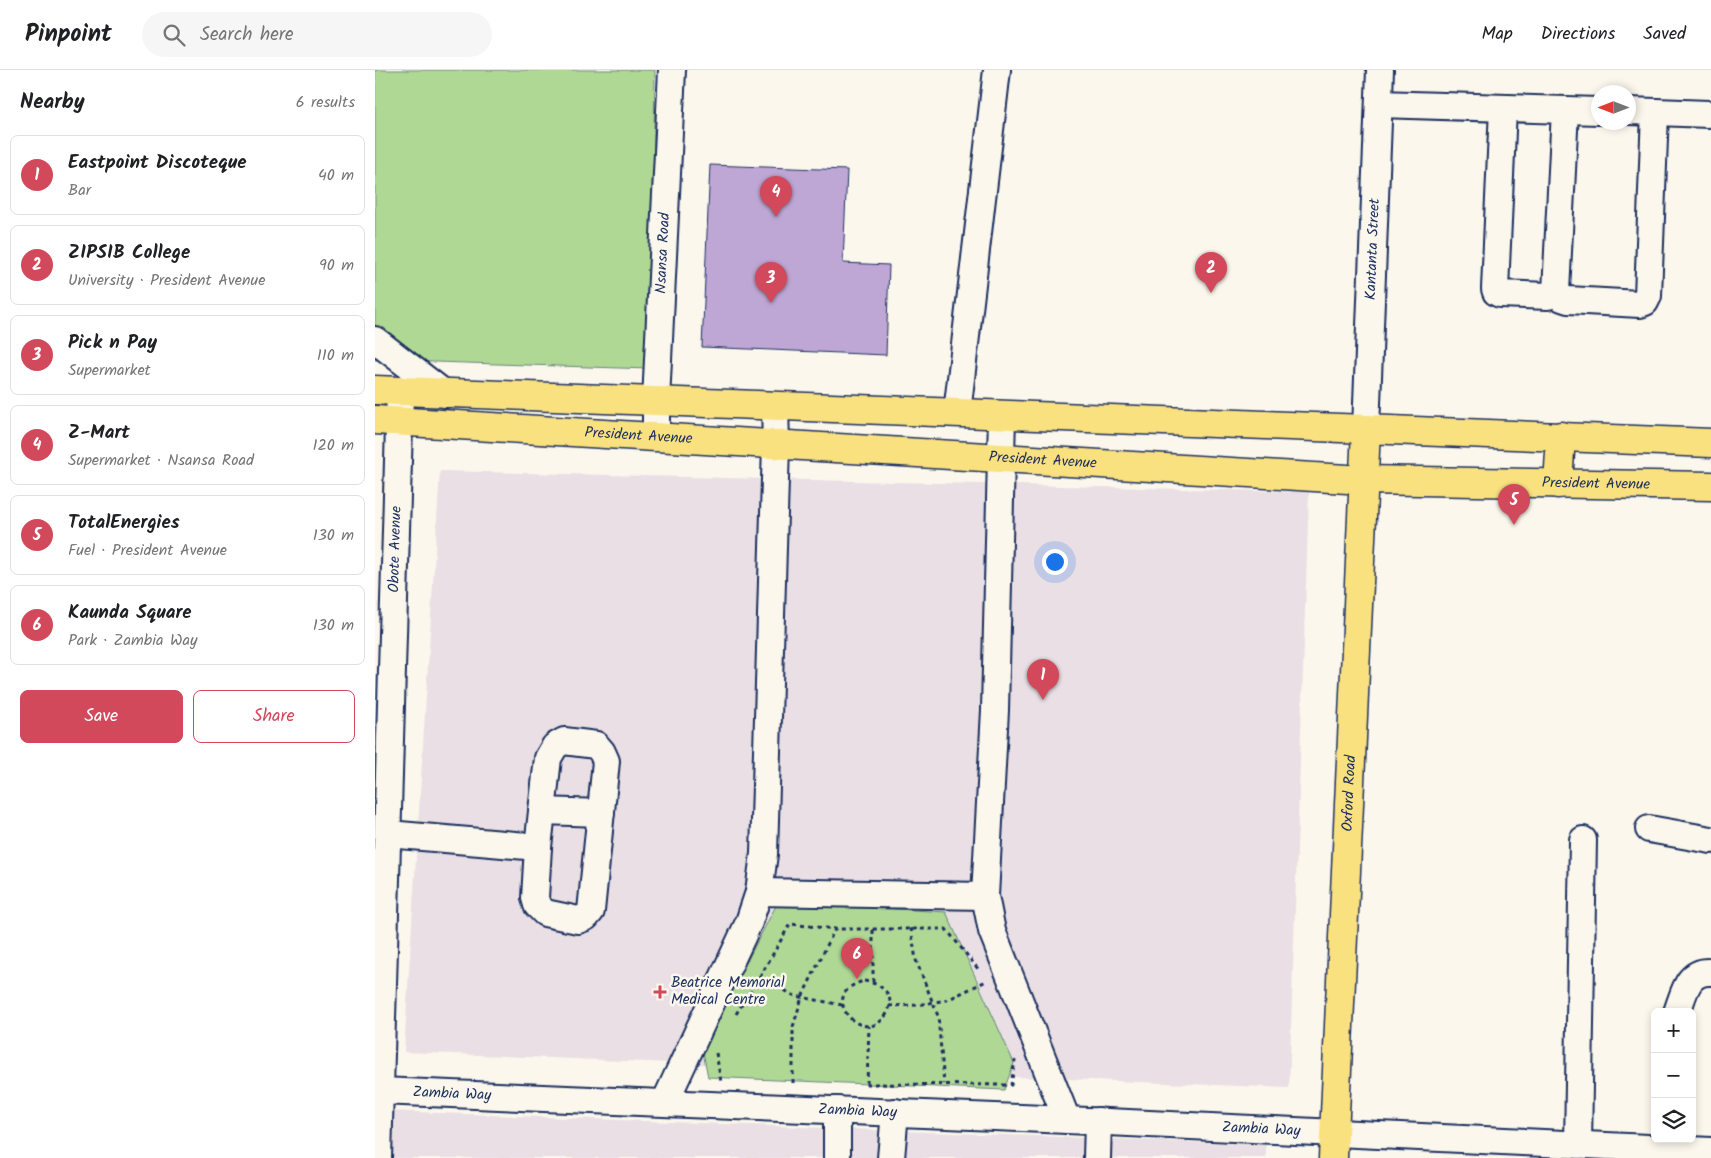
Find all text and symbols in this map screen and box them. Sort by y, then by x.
search box [142,12,492,57]
text: Pinpoint [25,15,112,54]
text: Search here [200,20,294,50]
text: Map [1481,20,1513,49]
text: Directions [1541,20,1615,49]
text: Saved [1643,20,1686,49]
icon: search [160,21,188,49]
north arrow [1591,85,1636,130]
text: Nearby [20,86,85,119]
text: 6 results [296,90,355,115]
text: Eastpoint Discoteque [68,148,246,178]
text: 1 [35,163,39,188]
text: 40 m [318,163,354,188]
pin: 4 [760,176,792,217]
text: Bar [68,178,91,203]
street label: Kantanta Street [1359,198,1387,300]
street label: Nsansa Road [649,212,677,294]
text: ZIPSIB College [68,238,190,268]
pin: 2 [1195,252,1227,293]
text: 2 [32,253,42,278]
text: 90 m [319,253,354,278]
pin: 3 [755,262,787,303]
text: University · President Avenue [68,268,265,293]
text: Pick n Pay [68,328,157,358]
text: 3 [33,343,41,368]
text: 110 m [317,343,354,368]
text: Supermarket [68,358,151,383]
text: Z-Mart [68,418,130,448]
street label: President Avenue [584,421,693,451]
text: 4 [33,433,41,458]
text: 120 m [313,433,354,458]
street label: President Avenue [988,445,1098,476]
text: Supermarket · Nsansa Road [68,448,254,473]
street label: President Avenue [1542,471,1650,497]
pin: 5 [1498,484,1530,525]
street label: Obote Avenue [382,505,409,593]
text: TotalEnergies [68,508,180,538]
text: 5 [33,523,41,548]
text: 130 m [313,523,354,548]
text: Fuel · President Avenue [68,538,227,563]
your location [1042,549,1068,575]
text: Kaunda Square [68,598,192,628]
text: 6 [33,613,41,638]
text: 130 m [313,613,354,638]
text: Park · Zambia Way [68,628,197,653]
pin: 1 [1027,659,1059,700]
button: Save [20,690,183,743]
button: Share [193,690,355,743]
street label: Oxford Road [1336,754,1363,832]
pin: 6 [841,938,873,979]
place label: Beatrice Memorial Medical Centre [671,971,785,1012]
marker: Beatrice Memorial Medical Centre [653,985,667,999]
map controls [1651,1008,1696,1143]
button: + [1651,1008,1696,1053]
button: − [1651,1053,1696,1098]
street label: Zambia Way [412,1080,493,1108]
street label: Zambia Way [818,1098,898,1125]
button: layers [1651,1098,1696,1143]
street label: Zambia Way [1221,1115,1302,1143]

